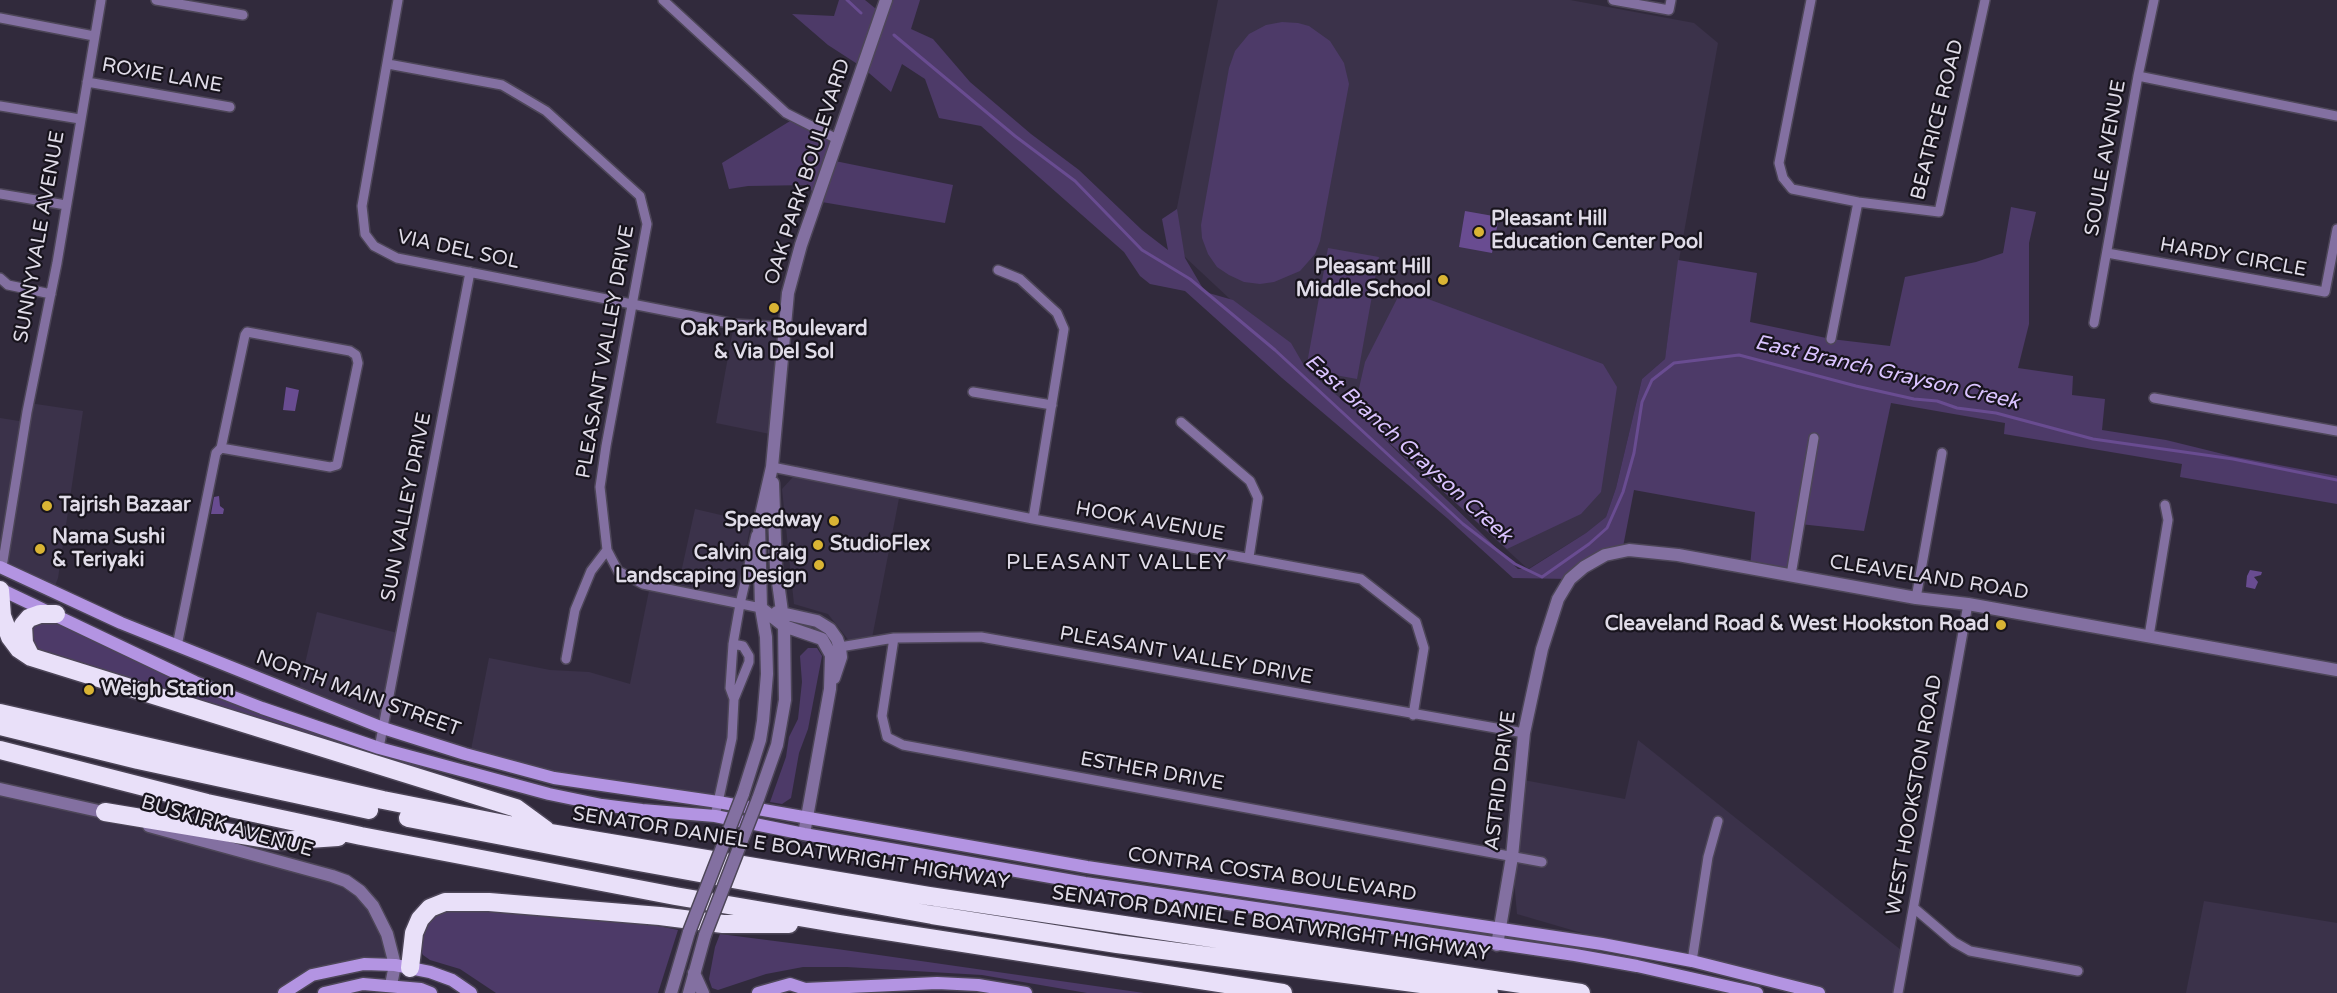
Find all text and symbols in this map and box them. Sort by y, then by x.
street label: BEATRICE ROAD [1906,37,1970,203]
street label: ROXIE LANE [100,54,224,98]
street label: OAK PARK BOULEVARD [760,56,856,288]
street label: SOULE AVENUE [2080,78,2132,238]
street label: SUNNYVALE AVENUE [10,129,70,345]
place label: Pleasant Hill Education Center Pool [1491,208,1703,255]
street label: PLEASANT VALLEY DRIVE [572,224,640,480]
street label: VIA DEL SOL [395,225,521,275]
marker: Pleasant Hill Education Center Pool [1472,225,1486,239]
street label: HARDY CIRCLE [2158,233,2308,283]
place label: Pleasant Hill Middle School [1296,256,1431,303]
marker: Pleasant Hill Middle School [1436,273,1450,287]
marker: Oak Park Boulevard & Via Del Sol [767,301,781,315]
place label: Oak Park Boulevard & Via Del Sol [680,318,868,365]
water label: East Branch Grayson Creek [1752,330,2022,416]
water label: East Branch Grayson Creek [1299,349,1517,549]
street label: SUN VALLEY DRIVE [377,410,437,604]
place label: Tajrish Bazaar [59,494,191,518]
street label: HOOK AVENUE [1074,497,1226,547]
marker: Tajrish Bazaar [40,499,54,513]
place label: Speedway [724,509,822,533]
marker: Speedway [827,514,841,528]
place label: Nama Sushi & Teriyaki [52,526,165,573]
place label: StudioFlex [830,533,930,557]
marker: StudioFlex [811,538,825,552]
marker: Nama Sushi & Teriyaki [33,542,47,556]
place label: Calvin Craig Landscaping Design [615,542,807,589]
district label: PLEASANT VALLEY [1006,550,1228,576]
street label: CLEAVELAND ROAD [1828,550,2030,606]
marker: Calvin Craig Landscaping Design [812,558,826,572]
place label: Cleaveland Road & West Hookston Road [1605,613,1989,637]
marker: Cleaveland Road & West Hookston Road [1994,618,2008,632]
street label: PLEASANT VALLEY DRIVE [1058,622,1314,690]
street label: NORTH MAIN STREET [252,646,464,742]
street label: WEST HOOKSTON ROAD [1882,673,1948,917]
place label: Weigh Station [101,678,234,702]
marker: Weigh Station [82,683,96,697]
street label: ASTRID DRIVE [1481,710,1521,852]
street label: ESTHER DRIVE [1078,748,1226,796]
street label: BUSKIRK AVENUE [138,791,316,863]
street label: SENATOR DANIEL E BOATWRIGHT HIGHWAY [571,803,1011,895]
street label: CONTRA COSTA BOULEVARD [1126,843,1418,907]
street label: SENATOR DANIEL E BOATWRIGHT HIGHWAY [1050,881,1492,967]

